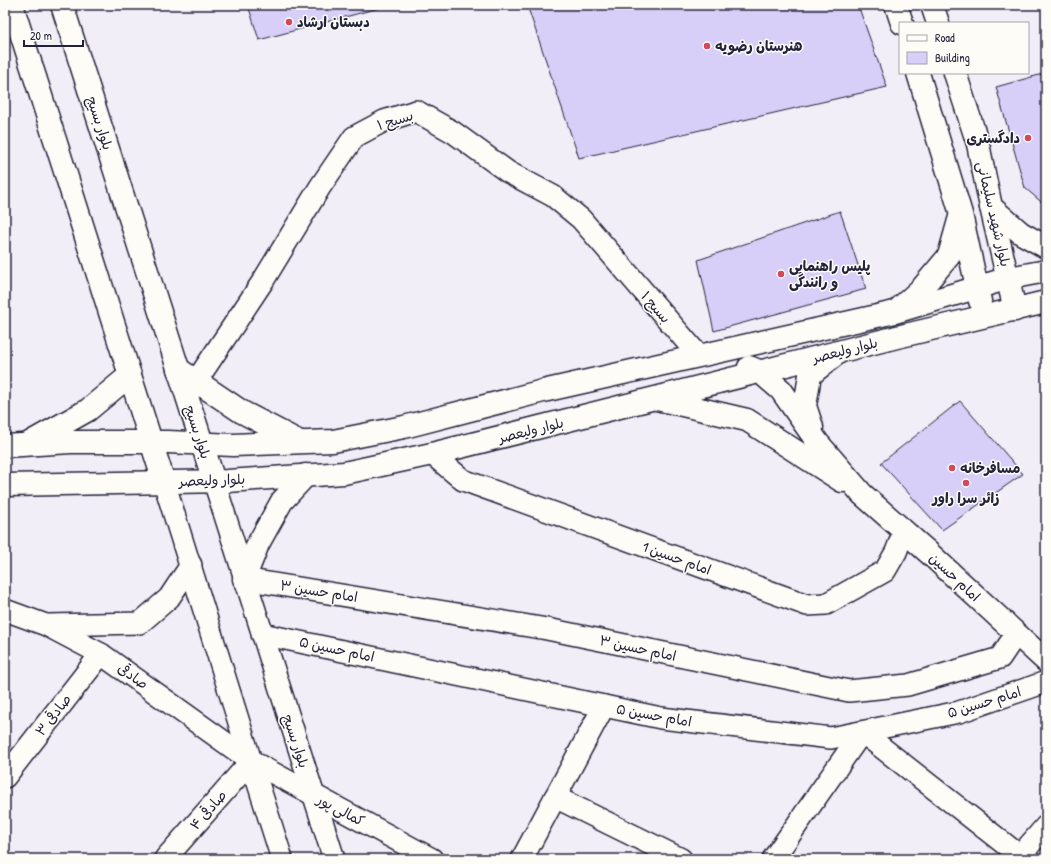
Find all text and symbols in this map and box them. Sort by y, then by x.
place label: دبستان ارشاد [297,12,370,31]
marker: دبستان ارشاد [284,17,294,27]
scale bar [24,22,83,48]
legend [899,22,1029,74]
text: 20 m [30,27,52,44]
text: Road [935,29,955,46]
place label: هنرستان رضویه [715,36,802,56]
marker: هنرستان رضویه [702,41,712,51]
text: Building [935,49,970,66]
street label: بلوار بسیج [82,94,118,152]
street label: بسیج ۱ [374,105,416,135]
place label: دادگستری [967,128,1020,147]
marker: دادگستری [1023,133,1033,143]
street label: بلوار شهید سلیمانی [973,159,1016,268]
place label: پلیس راهنمایی و رانندگی [789,256,870,291]
marker: پلیس راهنمایی و رانندگی [776,269,786,279]
street label: بسیج ۱ [636,287,676,327]
street label: بلوار ولیعصر [809,332,879,367]
street label: بلوار بسیج [180,403,216,461]
street label: بلوار ولیعصر [495,412,565,447]
place label: مسافرخانه [960,458,1020,477]
marker: مسافرخانه [947,463,957,473]
street label: بلوار ولیعصر [178,469,245,490]
marker: زائر سرا راور [961,478,971,488]
place label: زائر سرا راور [931,488,999,507]
street label: امام حسین 1 [639,536,714,581]
street label: امام حسین [924,548,985,607]
street label: امام حسین ۳ [279,575,359,608]
street label: امام حسین ۳ [597,630,678,667]
street label: امام حسین ۵ [297,631,376,668]
street label: صادقی [114,658,152,693]
street label: امام حسین ۵ [945,681,1024,724]
street label: صادقی ۳ [30,690,75,739]
street label: امام حسین ۵ [614,699,693,732]
street label: بلوار بسیج [278,712,314,770]
street label: صادقی ۴ [185,786,230,834]
street label: کمالی پور [313,789,368,831]

